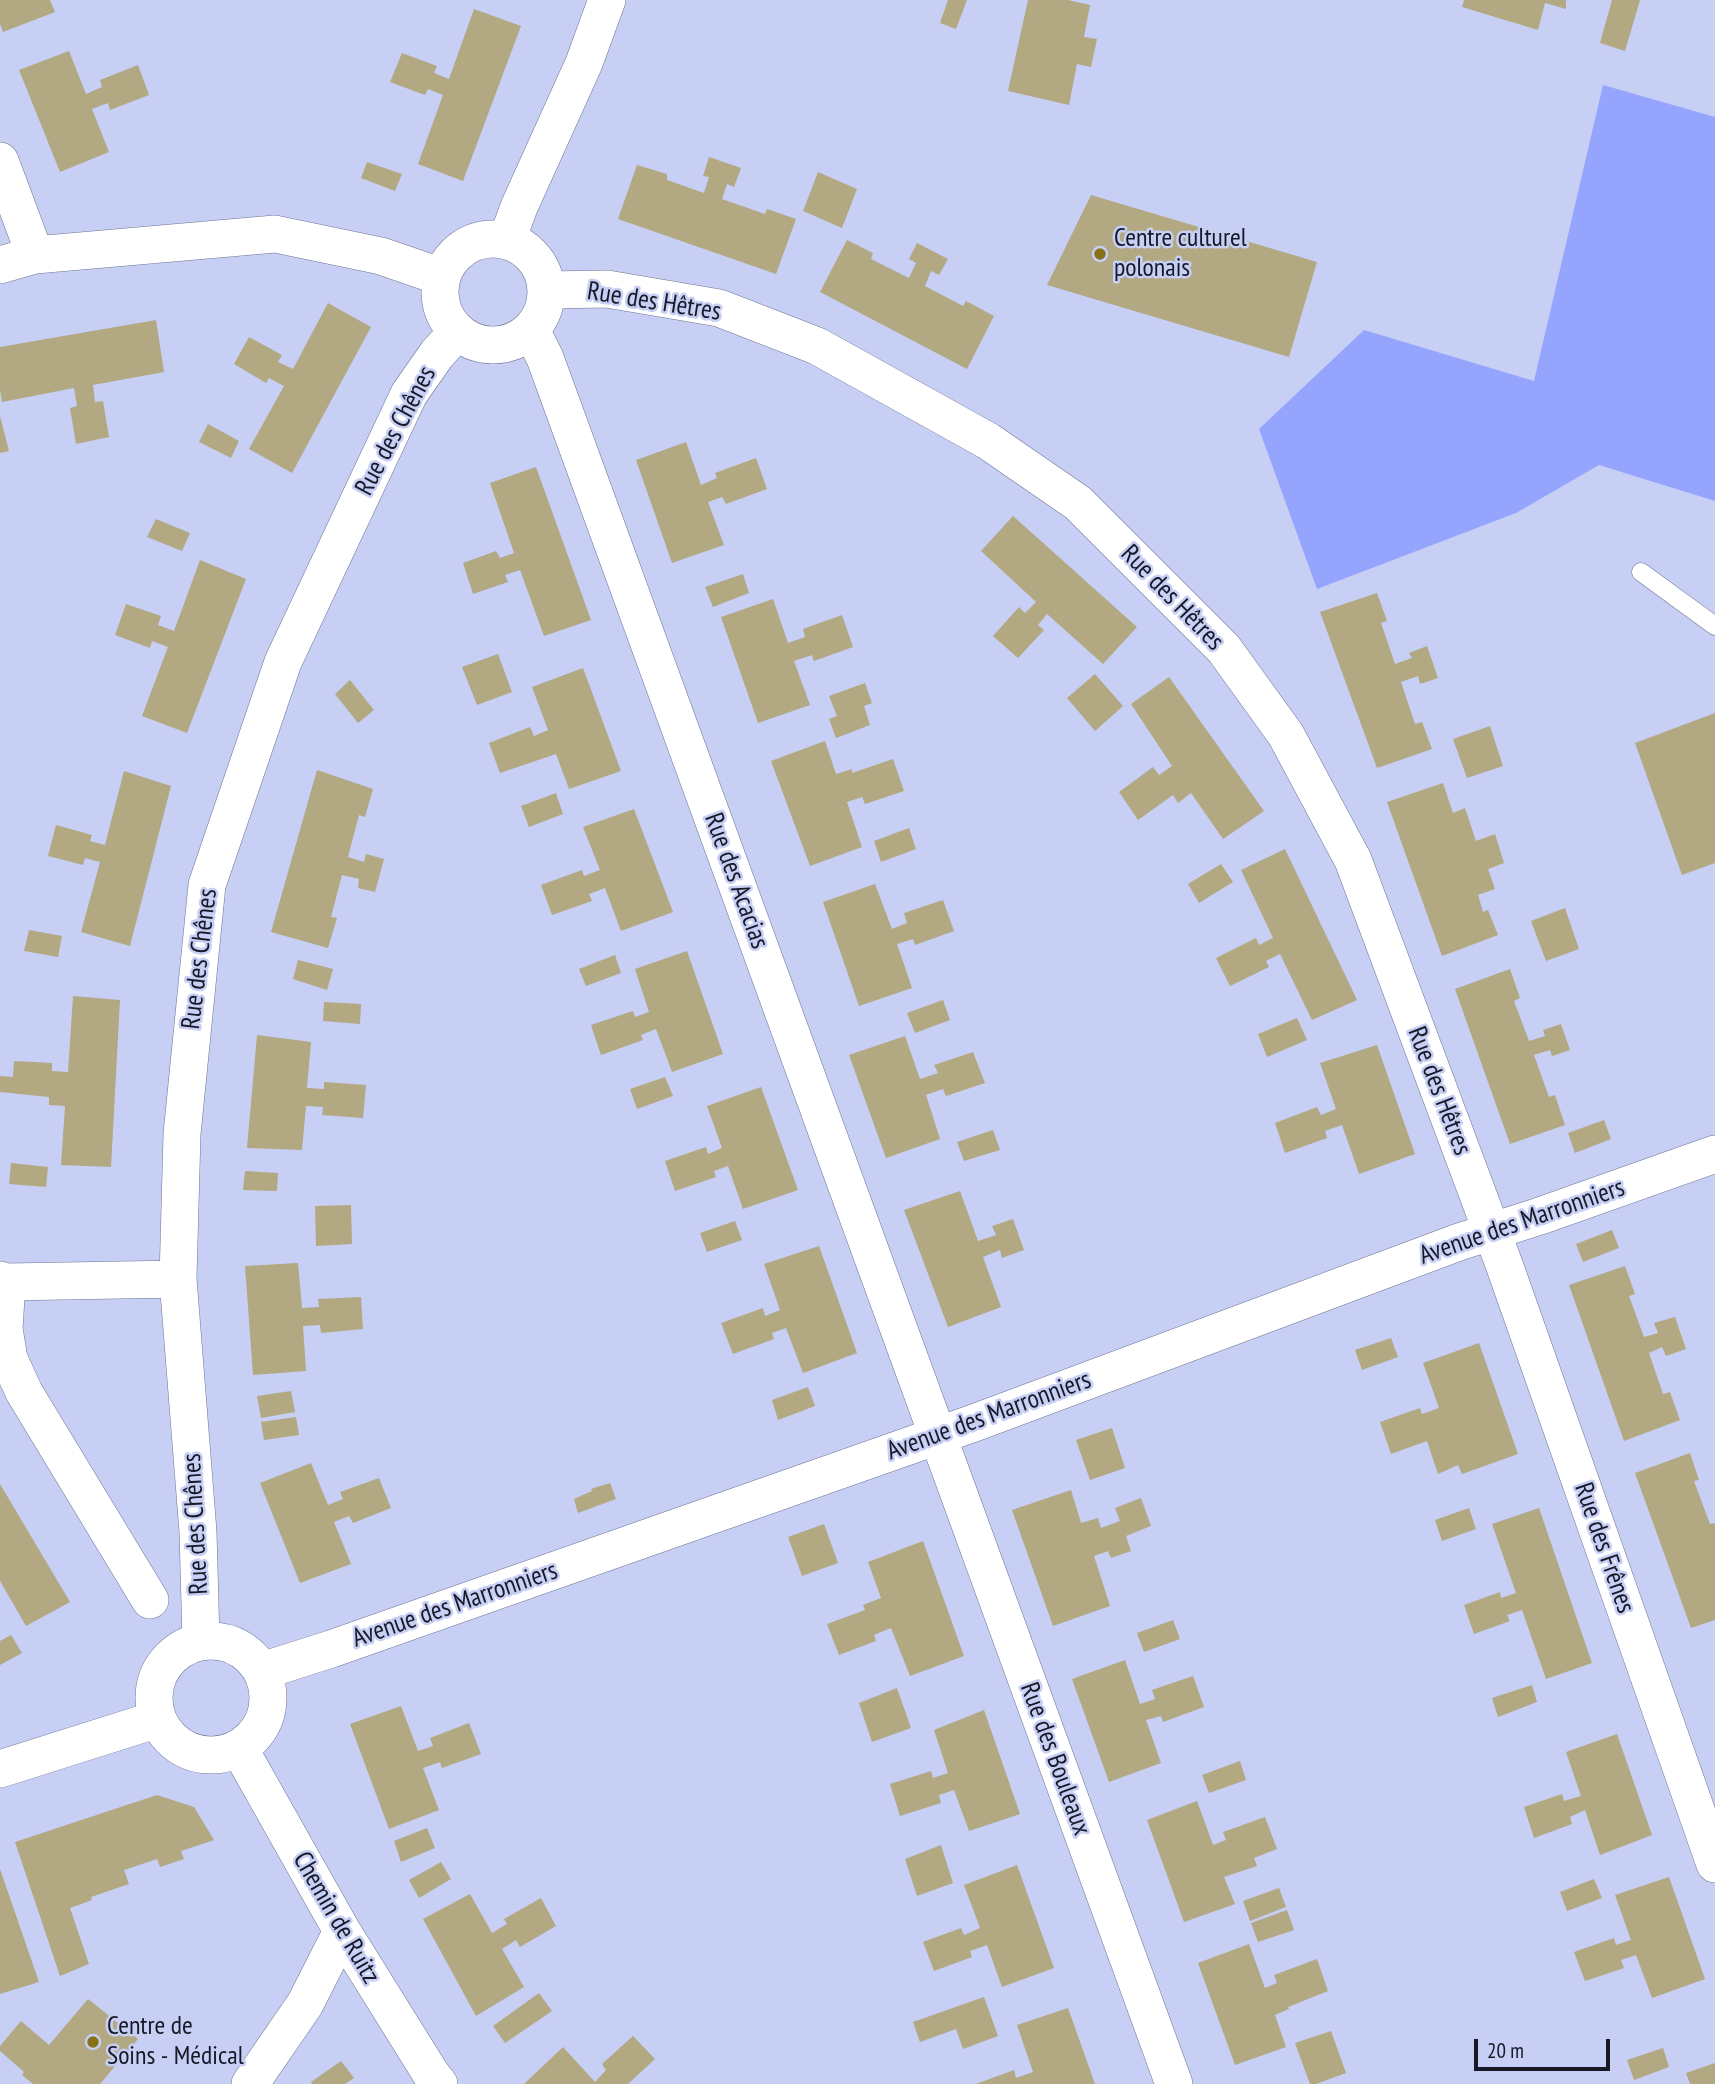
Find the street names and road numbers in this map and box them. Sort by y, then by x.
street label: Rue des Hêtres [585,276,723,328]
street label: Rue des Chênes [349,361,443,501]
street label: Rue des Hêtres [1114,539,1230,657]
street label: Rue des Acacias [697,809,775,953]
street label: Rue des Chênes [176,887,224,1031]
street label: Rue des Hêtres [1400,1022,1478,1160]
street label: Avenue des Marronniers [1415,1172,1629,1272]
street label: Avenue des Marronniers [883,1365,1095,1467]
street label: Rue des Chênes [177,1453,215,1595]
street label: Rue des Frênes [1567,1479,1641,1617]
street label: Avenue des Marronniers [348,1555,562,1655]
street label: Rue des Bouleaux [1013,1678,1097,1840]
street label: Chemin de Ruitz [286,1847,386,1989]

